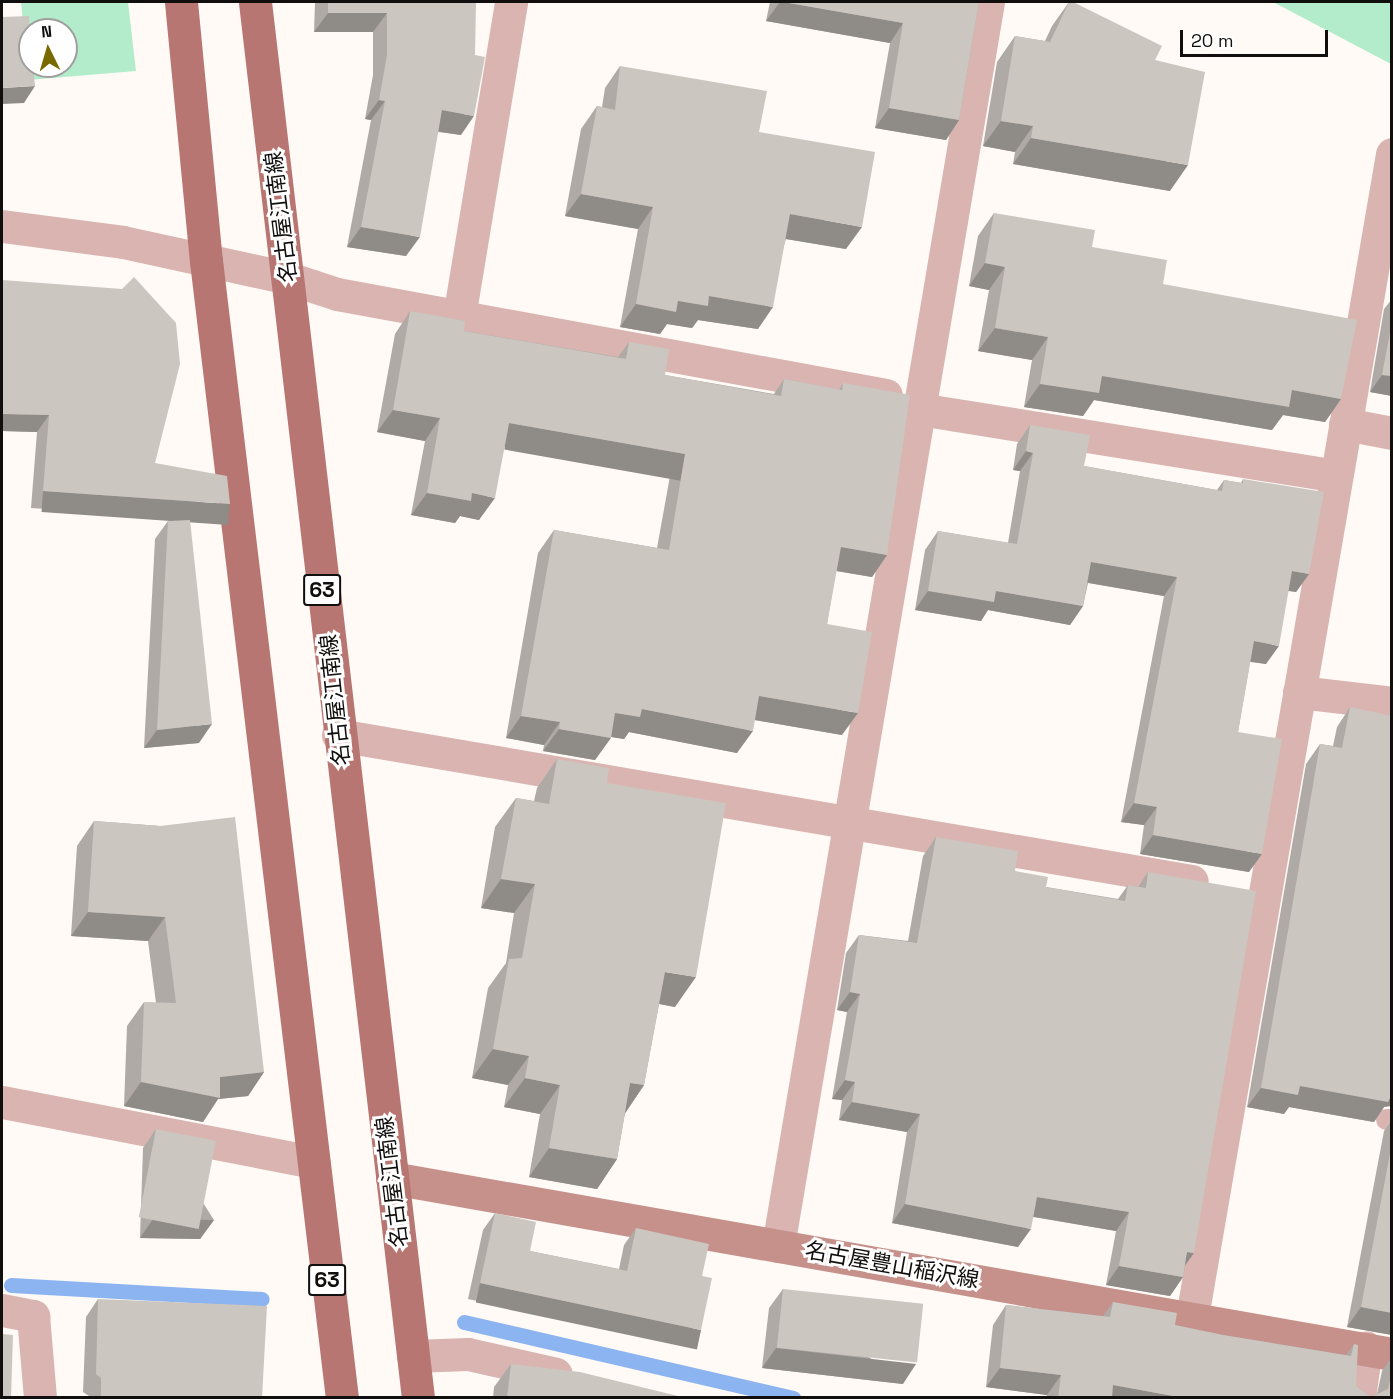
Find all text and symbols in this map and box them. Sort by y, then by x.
north arrow [18,18,78,78]
scale bar [1183,18,1332,56]
text: N [40,21,53,42]
text: 20 m [1191,29,1234,52]
street label: 名古屋江南線 [260,150,302,284]
road number: 63 [302,572,342,608]
street label: 名古屋江南線 [315,633,355,767]
street label: 名古屋江南線 [371,1115,413,1249]
street label: 名古屋豊山稲沢線 [803,1237,981,1293]
road number: 63 [308,1262,346,1298]

